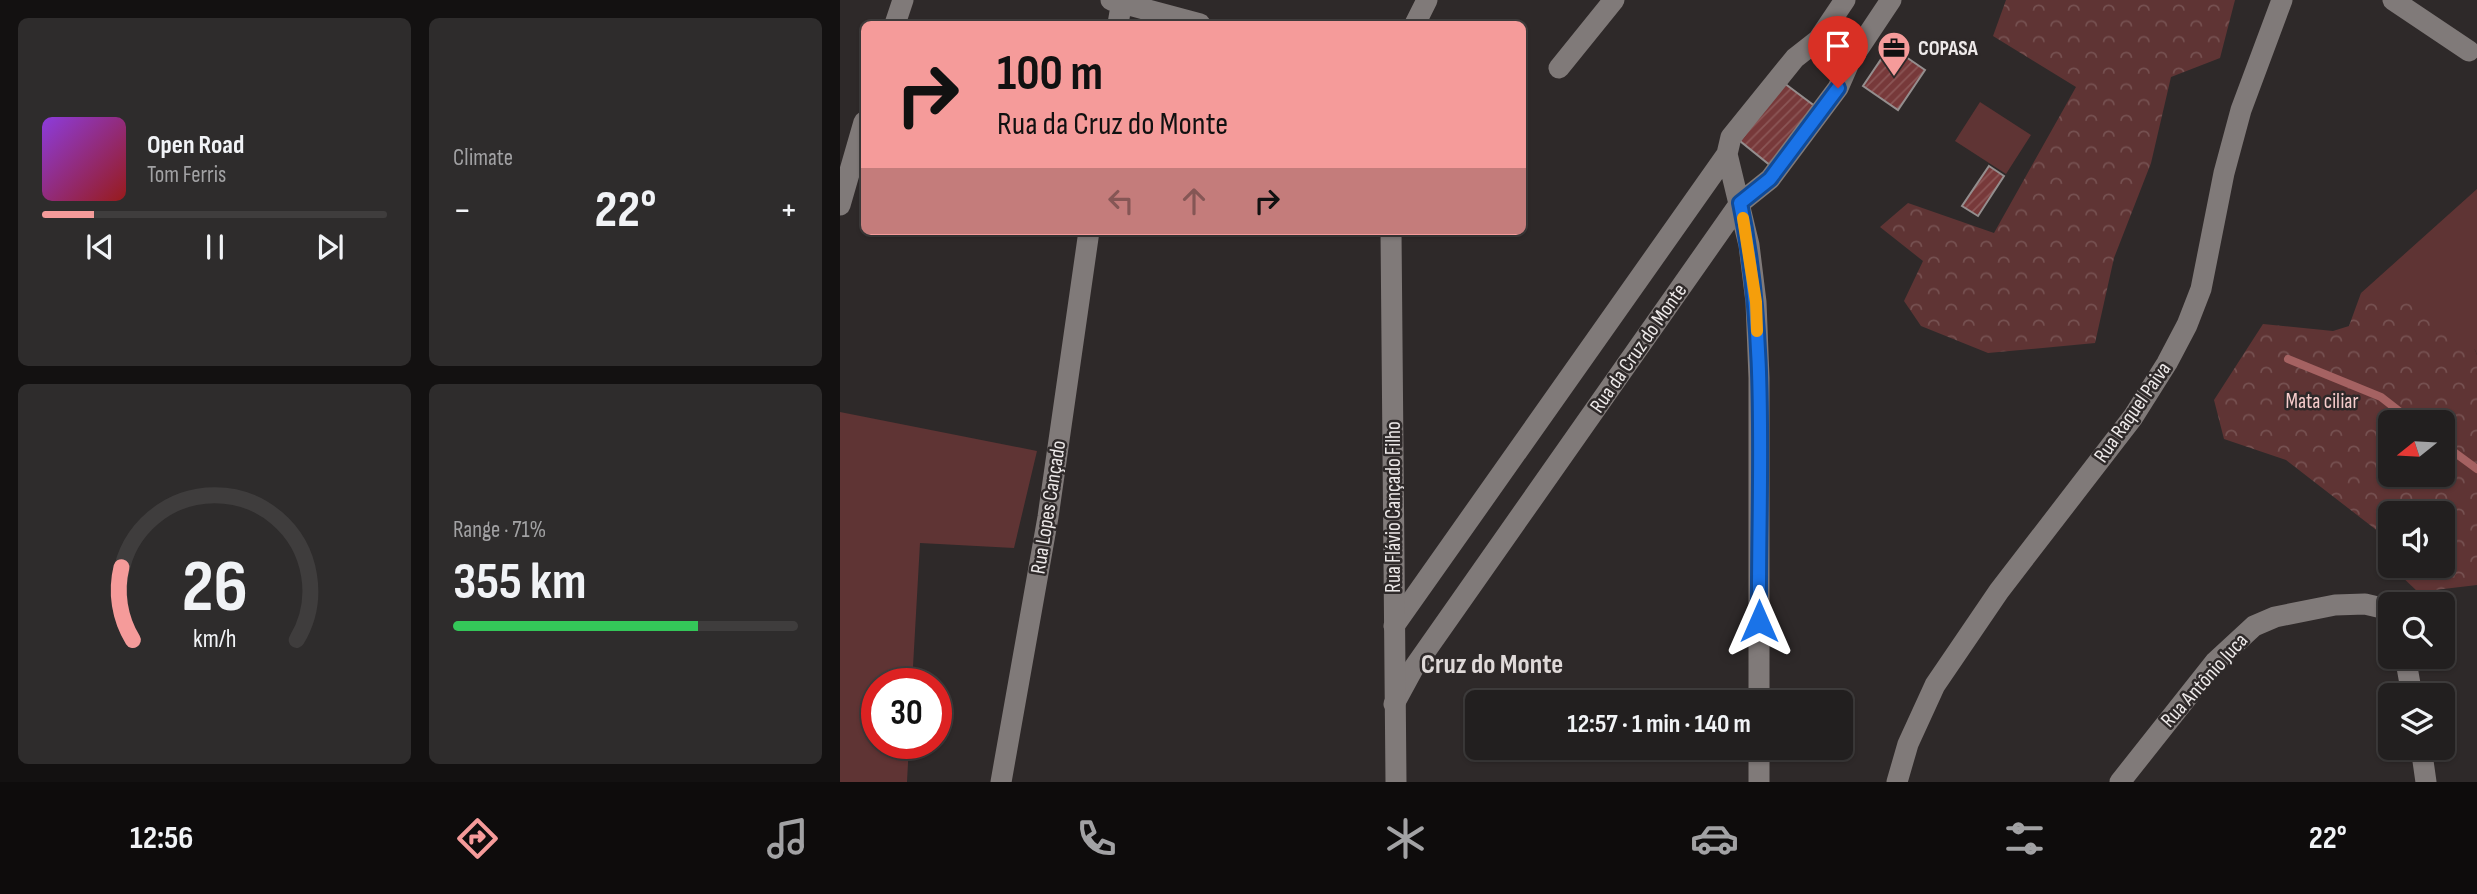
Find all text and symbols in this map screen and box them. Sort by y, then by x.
pin [1808,16,1868,88]
icon: arrive [1819,27,1857,65]
office icon: COPASA [1875,29,1913,78]
place label: COPASA [1918,36,1979,61]
text: 100 m [997,45,1103,104]
icon: right [882,49,973,140]
text: Rua da Cruz do Monte [997,105,1228,144]
text: Open Road [147,130,244,161]
text: Climate [453,144,513,172]
text: Tom Ferris [147,161,226,189]
text: 22° [594,179,657,242]
icon: left [1102,182,1140,220]
icon: ahead [1175,182,1213,220]
icon: right [1248,182,1286,220]
text: − [453,188,472,233]
text: + [779,188,798,233]
icon: previous [81,228,119,266]
icon: pause [196,228,234,266]
icon: next [311,228,349,266]
street label: Rua da Cruz do Monte [1585,279,1692,418]
street label: Rua Raquel Paiva [2089,357,2176,467]
park label: Mata ciliar [2286,389,2358,414]
north arrow [2378,410,2455,486]
map controls [2378,410,2455,760]
street label: Rua Flávio Cançado Filho [1381,421,1406,593]
street label: Rua Lopes Cançado [1026,439,1071,576]
button: sound [2378,501,2455,578]
text: Range · 71% [453,516,546,544]
text: 26 [181,544,248,632]
text: 355 km [453,551,587,614]
position arrow [1722,584,1796,658]
button: search [2378,592,2455,669]
text: km/h [193,624,236,655]
street label: Rua Antônio Juca [2156,628,2253,732]
district label: Cruz do Monte [1421,648,1563,681]
speed limit sign: 30 [861,668,952,759]
button: layers [2378,683,2455,760]
text: 12:57 · 1 min · 140 m [1567,709,1751,740]
icon: directions [453,814,502,863]
icon: music [763,814,812,863]
icon: phone [1072,814,1121,863]
icon: climate [1381,814,1430,863]
icon: car [1690,814,1739,863]
icon: filters [2000,814,2049,863]
text: 12:56 [130,819,193,858]
text: 22° [2309,819,2347,858]

